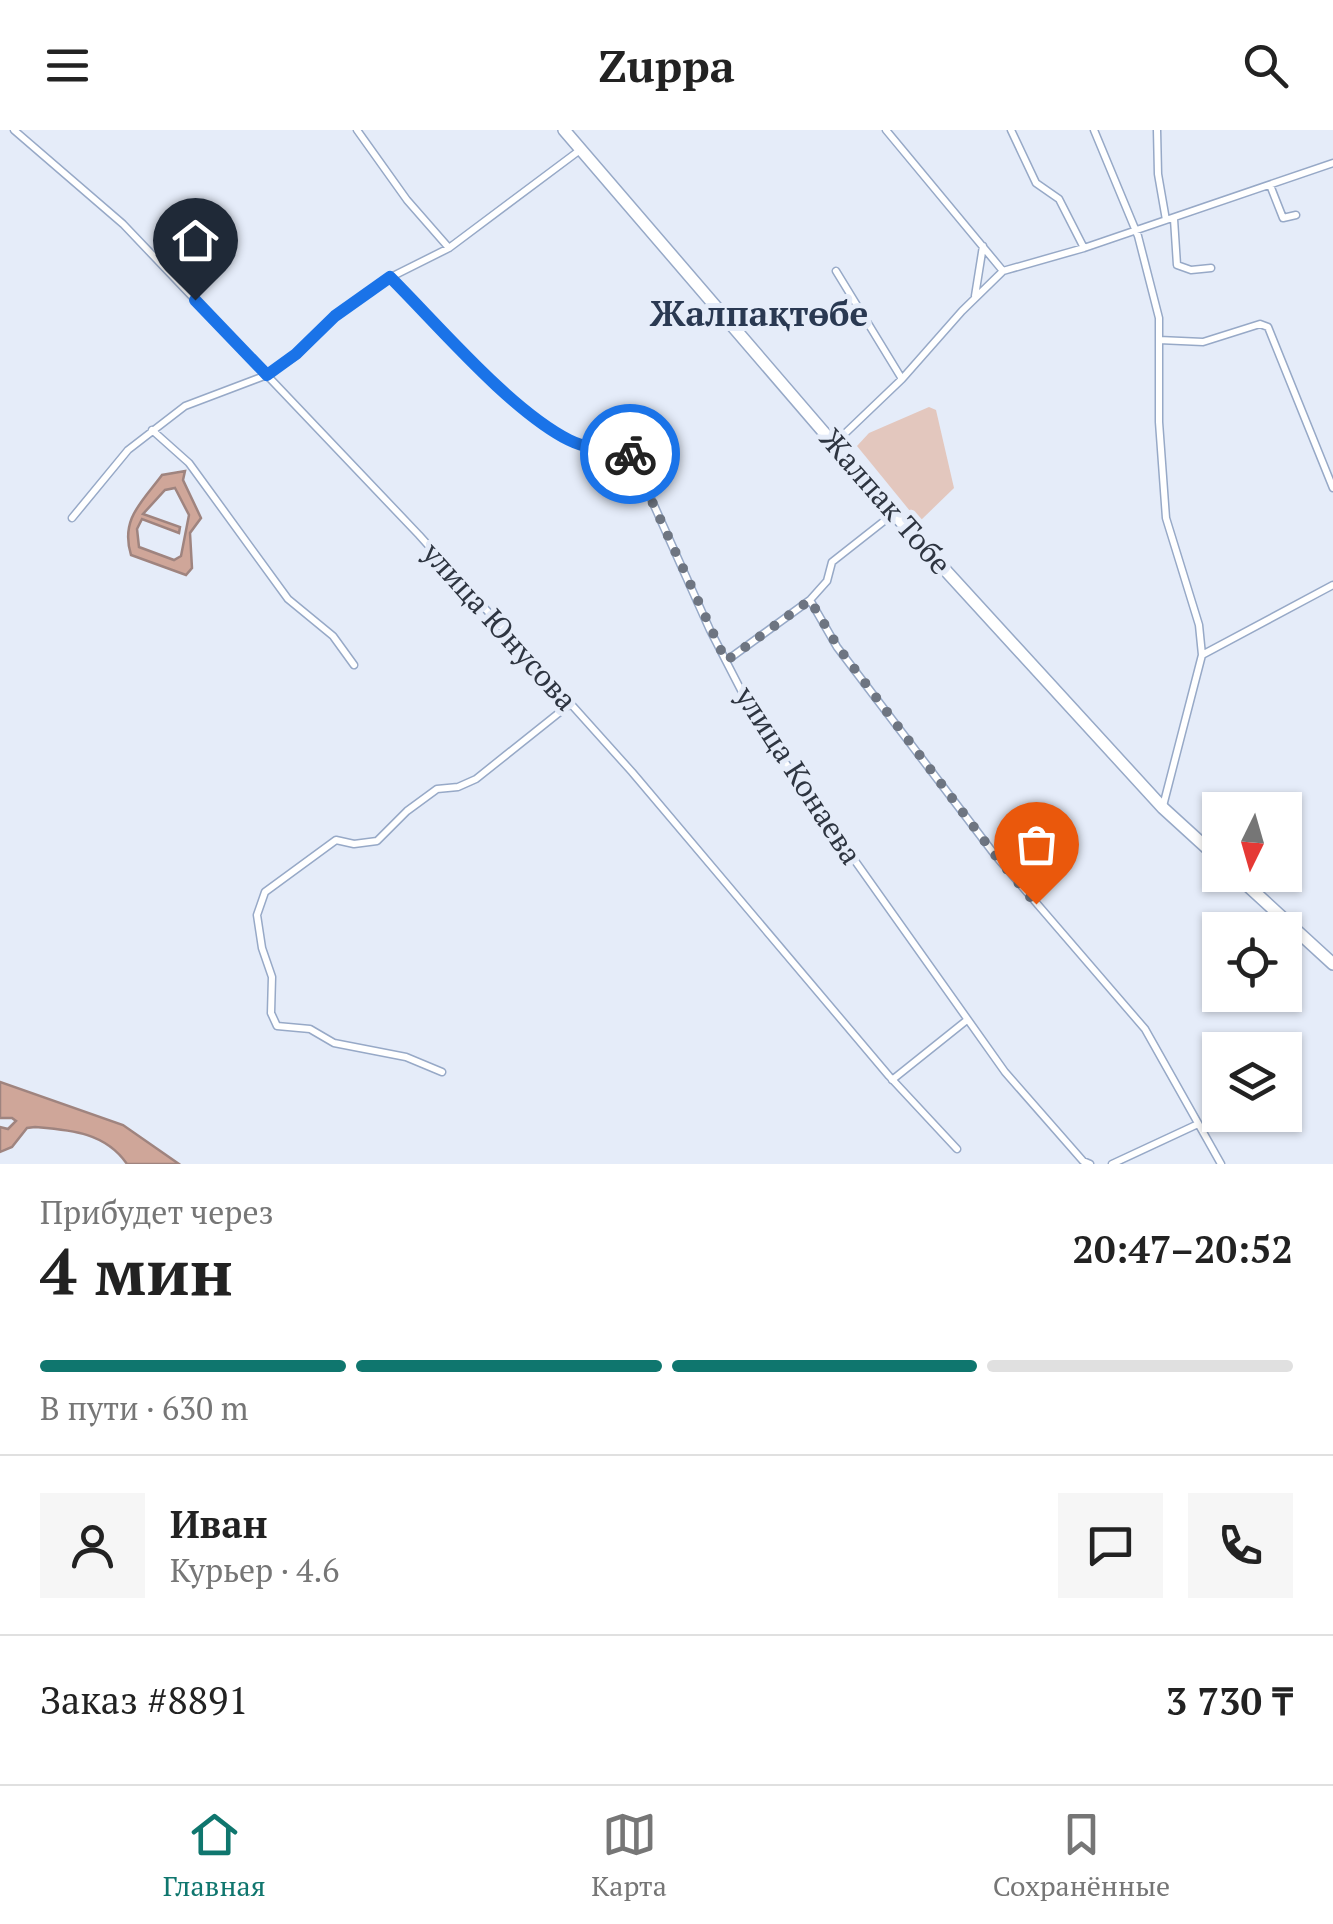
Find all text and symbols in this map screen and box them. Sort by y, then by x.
text: Zuppa [598,35,735,95]
icon: menu [40,38,95,93]
icon: search [1238,38,1293,93]
pin [153,198,238,301]
icon: home [168,213,223,268]
district label: Жалпақтөбе [650,290,868,336]
courier [580,404,680,504]
street label: Жалпак Тобе [811,419,961,583]
icon: bike [603,427,658,482]
street label: улица Юнусова [413,533,586,719]
street label: улица Конаева [726,678,871,872]
north arrow [1202,792,1302,892]
map controls [1202,792,1302,1132]
pin [994,802,1079,905]
icon: bag [1009,817,1064,872]
button: locate [1202,912,1302,1012]
button: layers [1202,1032,1302,1132]
text: Прибудет через [40,1191,274,1233]
text: 20:47–20:52 [1072,1224,1293,1274]
text: 4 мин [40,1227,233,1314]
text: В пути · 630 m [40,1387,248,1429]
button: person [40,1493,145,1598]
button: chat [1058,1493,1163,1598]
button: phone [1188,1493,1293,1598]
text: Иван [170,1499,268,1549]
text: Курьер · 4.6 [170,1549,339,1591]
text: Заказ #8891 [40,1675,249,1725]
text: 3 730 ₸ [1166,1676,1293,1726]
tab: Главная [163,1807,266,1904]
tab: Карта [591,1807,667,1904]
tab: Сохранённые [993,1807,1170,1904]

